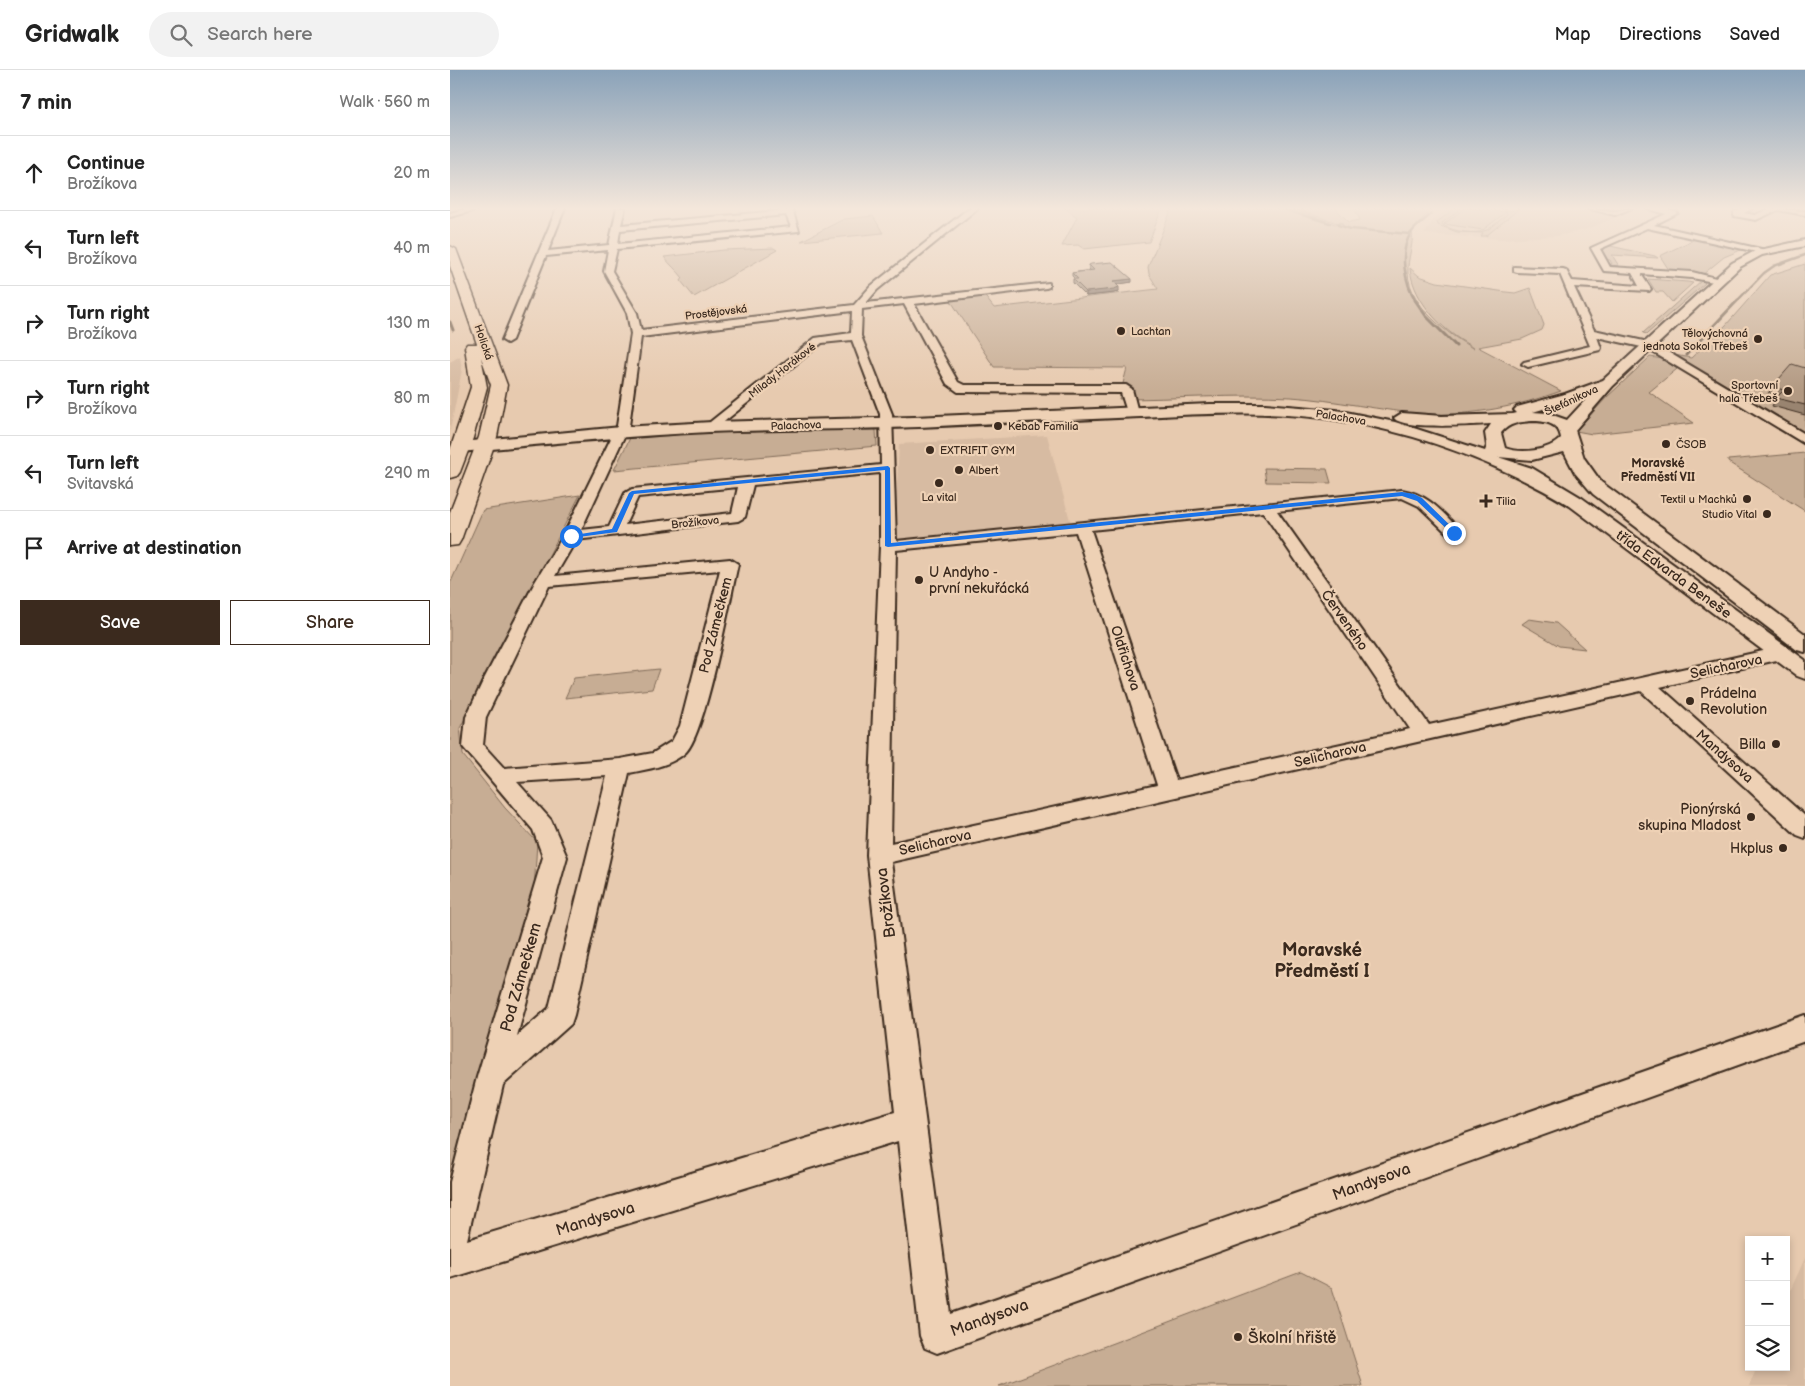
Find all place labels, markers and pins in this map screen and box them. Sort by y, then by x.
marker: Lachtan [1115,325,1127,337]
place label: Lachtan [1131,325,1171,338]
place label: Tělovýchovná jednota Sokol Třebeš [1642,327,1748,353]
marker: Tělovýchovná jednota Sokol Třebeš [1752,333,1764,345]
place label: Sportovní hala Třebeš [1719,379,1778,405]
marker: Sportovní hala Třebeš [1782,385,1794,397]
marker: Kebab Familia [992,420,1004,432]
place label: Kebab Familia [1008,420,1078,433]
place label: ČSOB [1676,437,1707,451]
marker: ČSOB [1660,438,1672,450]
marker: EXTRIFIT GYM [924,444,936,456]
place label: EXTRIFIT GYM [940,444,1015,457]
marker: Albert [953,464,965,476]
place label: Albert [969,464,999,477]
marker: La vital [933,477,945,489]
place label: La vital [922,491,956,504]
place label: Textil u Machků [1660,493,1737,506]
marker: Textil u Machků [1741,493,1753,505]
marker: Tilia [1480,495,1492,507]
place label: Tilia [1496,495,1516,508]
place label: Studio Vital [1702,508,1757,521]
marker: Studio Vital [1761,508,1773,520]
place label: U Andyho - první nekuřácká [929,564,1029,597]
marker: U Andyho - první nekuřácká [913,574,925,586]
place label: Prádelna Revolution [1700,685,1767,718]
marker: Prádelna Revolution [1684,695,1696,707]
place label: Billa [1739,736,1766,753]
marker: Billa [1770,738,1782,750]
place label: Pionýrská skupina Mladost [1638,801,1742,834]
marker: Pionýrská skupina Mladost [1745,811,1757,823]
place label: Hkplus [1730,840,1773,857]
marker: Hkplus [1777,842,1789,854]
place label: Školní hřiště [1248,1327,1336,1348]
marker: Školní hřiště [1232,1331,1244,1343]

